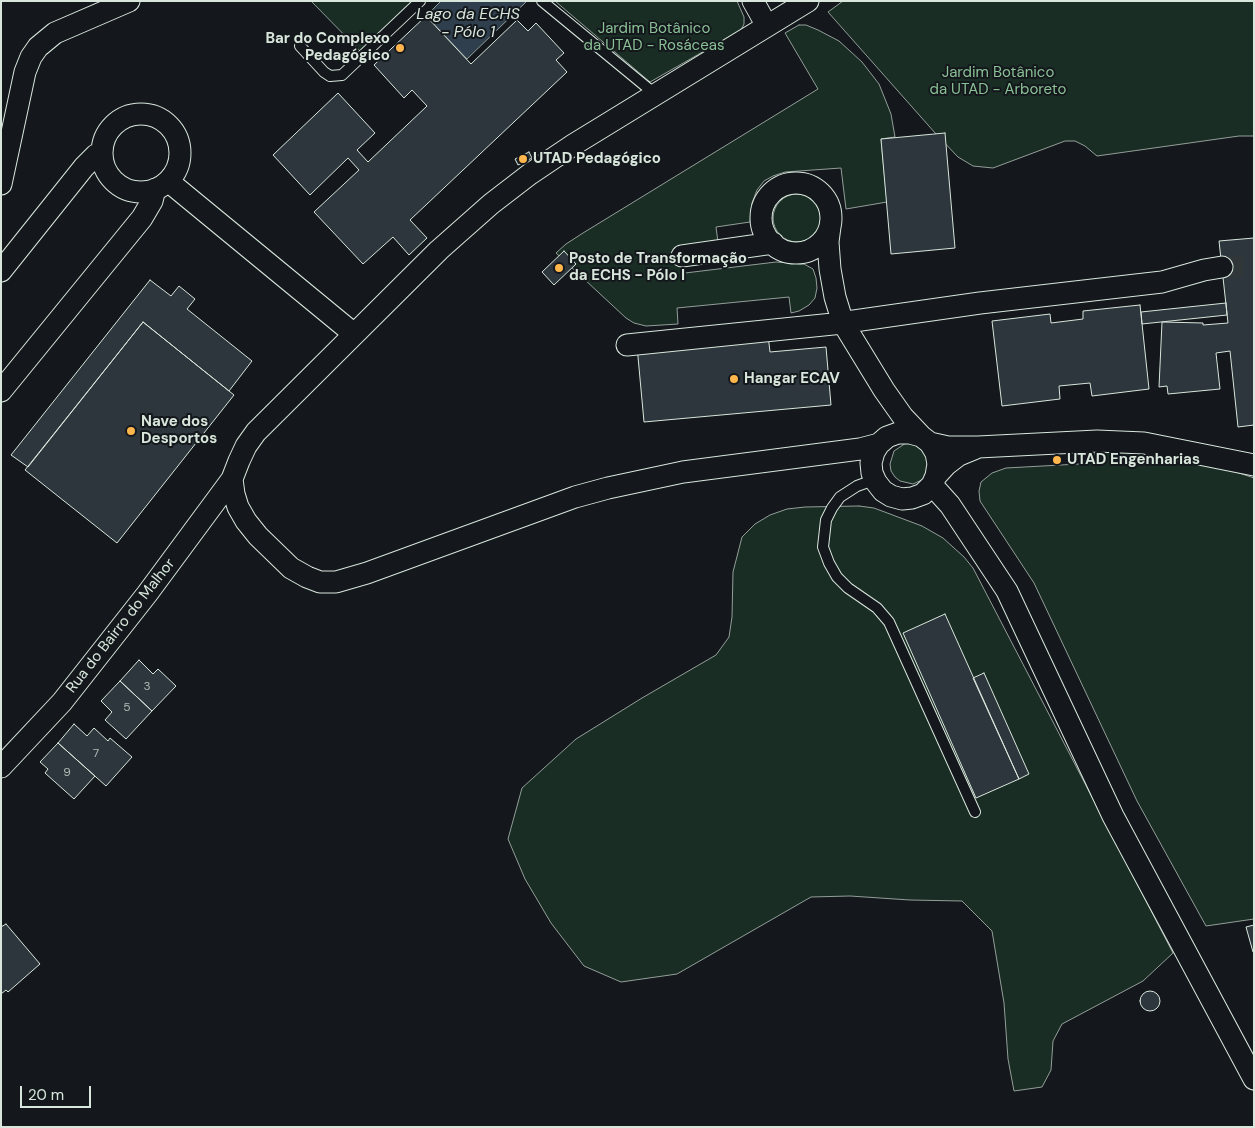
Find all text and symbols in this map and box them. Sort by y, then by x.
water label: Lago da ECHS - Pólo 1 [416,5,520,43]
park label: Jardim Botânico da UTAD - Rosáceas [584,20,724,55]
place label: Bar do Complexo Pedagógico [265,30,390,65]
marker: Bar do Complexo Pedagógico [394,42,406,54]
park label: Jardim Botânico da UTAD - Arboreto [930,64,1066,99]
place label: UTAD Pedagógico [533,150,661,168]
marker: UTAD Pedagógico [517,153,529,165]
place label: Posto de Transformação da ECHS - Pólo I [569,250,747,285]
marker: Posto de Transformação da ECHS - Pólo I [553,262,565,274]
place label: Hangar ECAV [744,370,840,388]
marker: Hangar ECAV [728,373,740,385]
place label: Nave dos Desportos [141,413,217,448]
marker: Nave dos Desportos [125,425,137,437]
place label: UTAD Engenharias [1067,451,1200,469]
marker: UTAD Engenharias [1051,454,1063,466]
street label: Rua do Bairro do Malhor [63,555,179,697]
house number: 3 [143,680,151,694]
house number: 5 [123,701,131,715]
house number: 7 [93,747,99,761]
house number: 9 [63,766,71,780]
scale bar [22,1076,94,1108]
text: 20 m [28,1085,64,1105]

